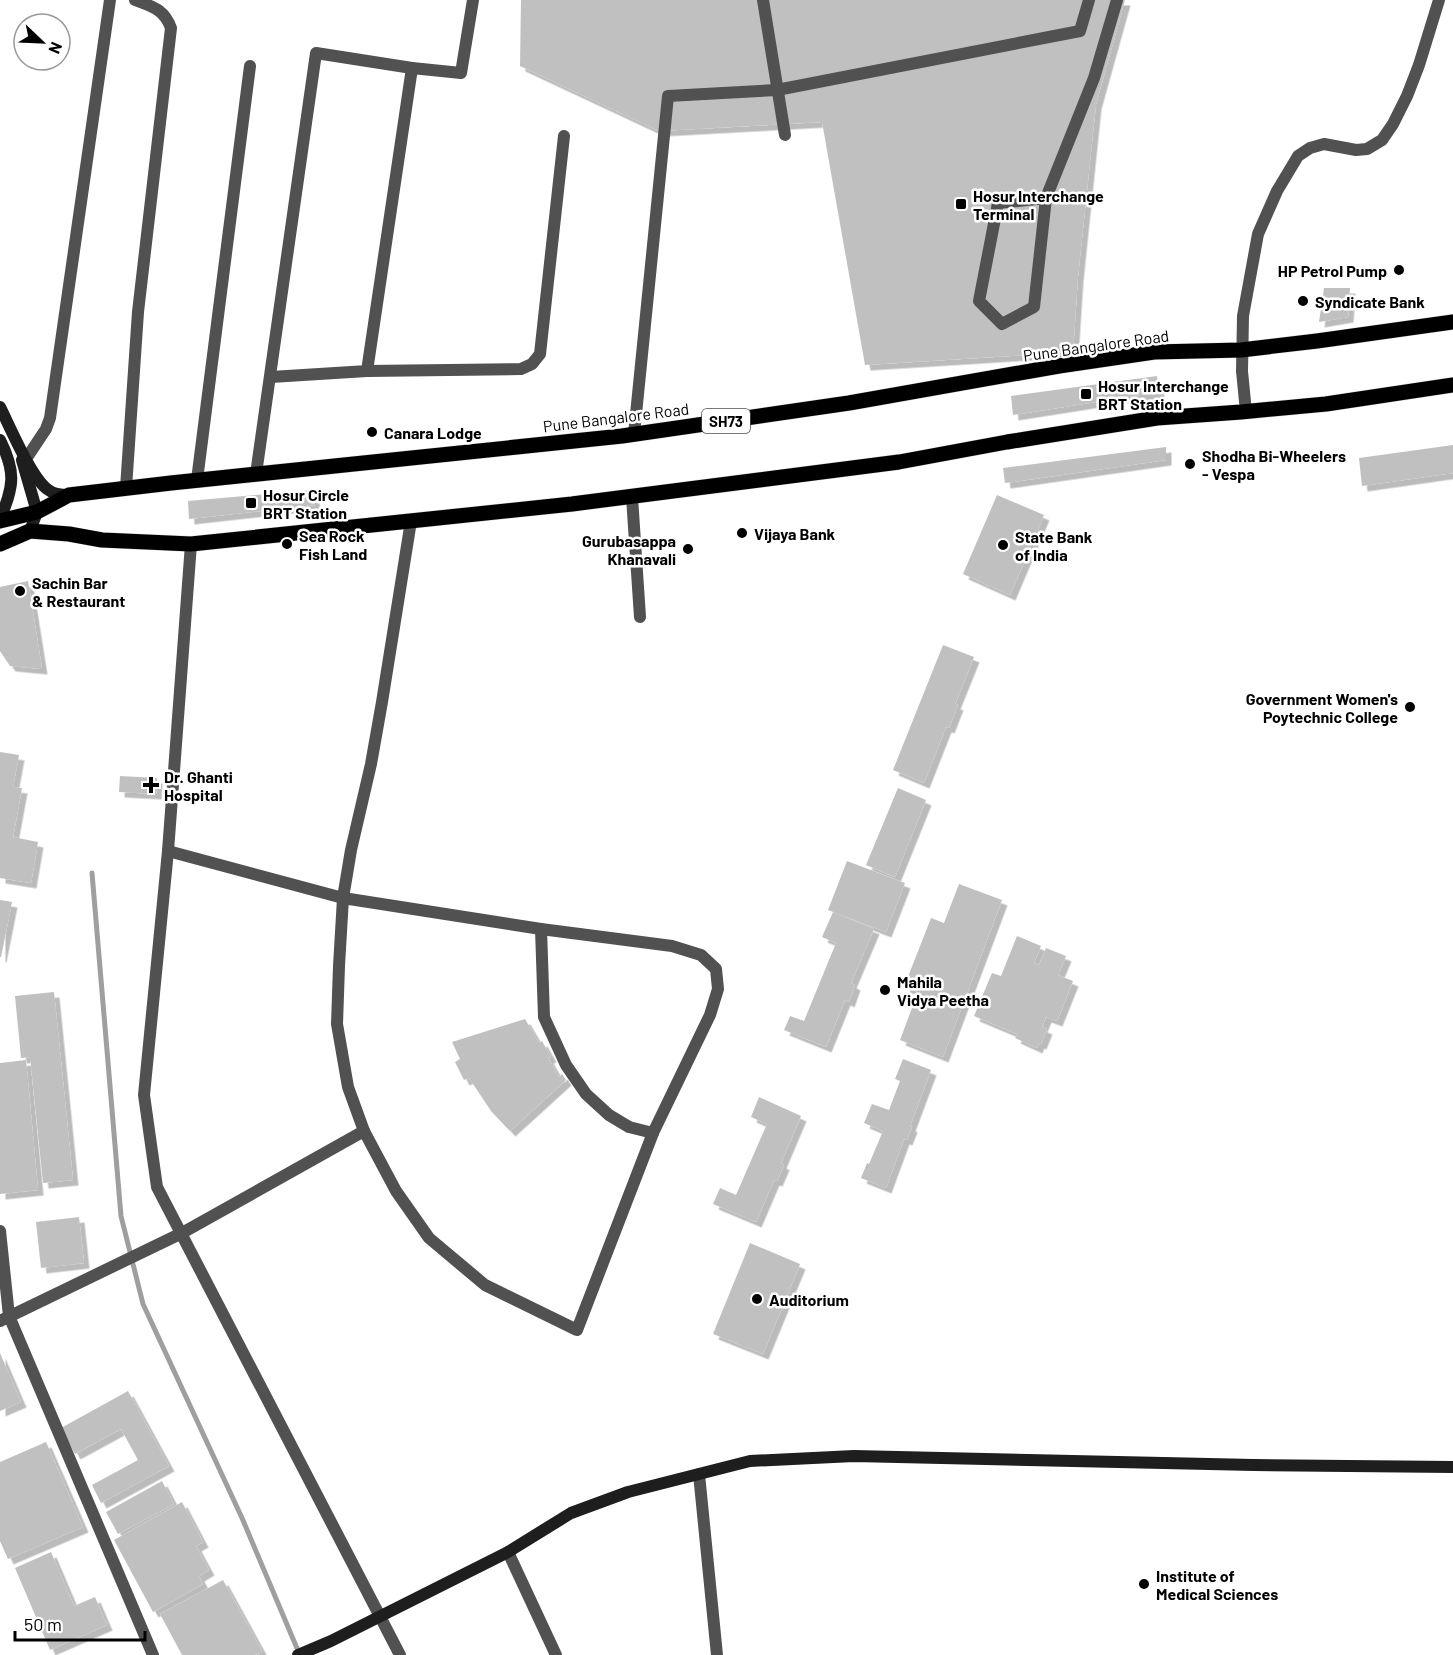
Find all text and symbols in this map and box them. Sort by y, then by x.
north arrow [12,12,72,72]
text: N [45,39,67,57]
place label: Hosur Interchange Terminal [973,186,1104,223]
marker: Hosur Interchange Terminal [954,197,968,211]
place label: HP Petrol Pump [1278,261,1387,280]
marker: HP Petrol Pump [1392,263,1406,277]
place label: Syndicate Bank [1315,292,1425,311]
marker: Syndicate Bank [1296,294,1310,308]
street label: Pune Bangalore Road [1022,325,1170,365]
place label: Hosur Interchange BRT Station [1098,376,1229,413]
marker: Hosur Interchange BRT Station [1079,387,1093,401]
street label: Pune Bangalore Road [542,399,690,435]
road number: SH73 [702,409,750,433]
place label: Canara Lodge [384,423,482,442]
marker: Canara Lodge [365,425,379,439]
place label: Shodha Bi-Wheelers - Vespa [1202,446,1346,483]
marker: Shodha Bi-Wheelers - Vespa [1183,457,1197,471]
place label: Hosur Circle BRT Station [263,485,349,522]
marker: Hosur Circle BRT Station [244,496,258,510]
place label: Vijaya Bank [754,524,836,543]
place label: Sea Rock Fish Land [299,526,367,563]
marker: Vijaya Bank [735,526,749,540]
place label: State Bank of India [1015,527,1093,564]
place label: Gurubasappa Khanavali [582,531,676,568]
marker: Sea Rock Fish Land [280,537,294,551]
marker: State Bank of India [996,538,1010,552]
marker: Gurubasappa Khanavali [681,542,695,556]
place label: Sachin Bar & Restaurant [32,573,125,610]
marker: Sachin Bar & Restaurant [13,584,27,598]
place label: Government Women's Poytechnic College [1246,689,1398,726]
marker: Government Women's Poytechnic College [1403,700,1417,714]
place label: Dr. Ghanti Hospital [164,767,233,804]
marker: Dr. Ghanti Hospital [142,776,160,794]
place label: Mahila Vidya Peetha [897,972,989,1009]
marker: Mahila Vidya Peetha [878,983,892,997]
place label: Auditorium [769,1290,849,1309]
marker: Auditorium [750,1292,764,1306]
place label: Institute of Medical Sciences [1156,1566,1278,1603]
marker: Institute of Medical Sciences [1137,1577,1151,1591]
scale bar [15,1604,146,1642]
text: 50 m [24,1613,62,1635]

